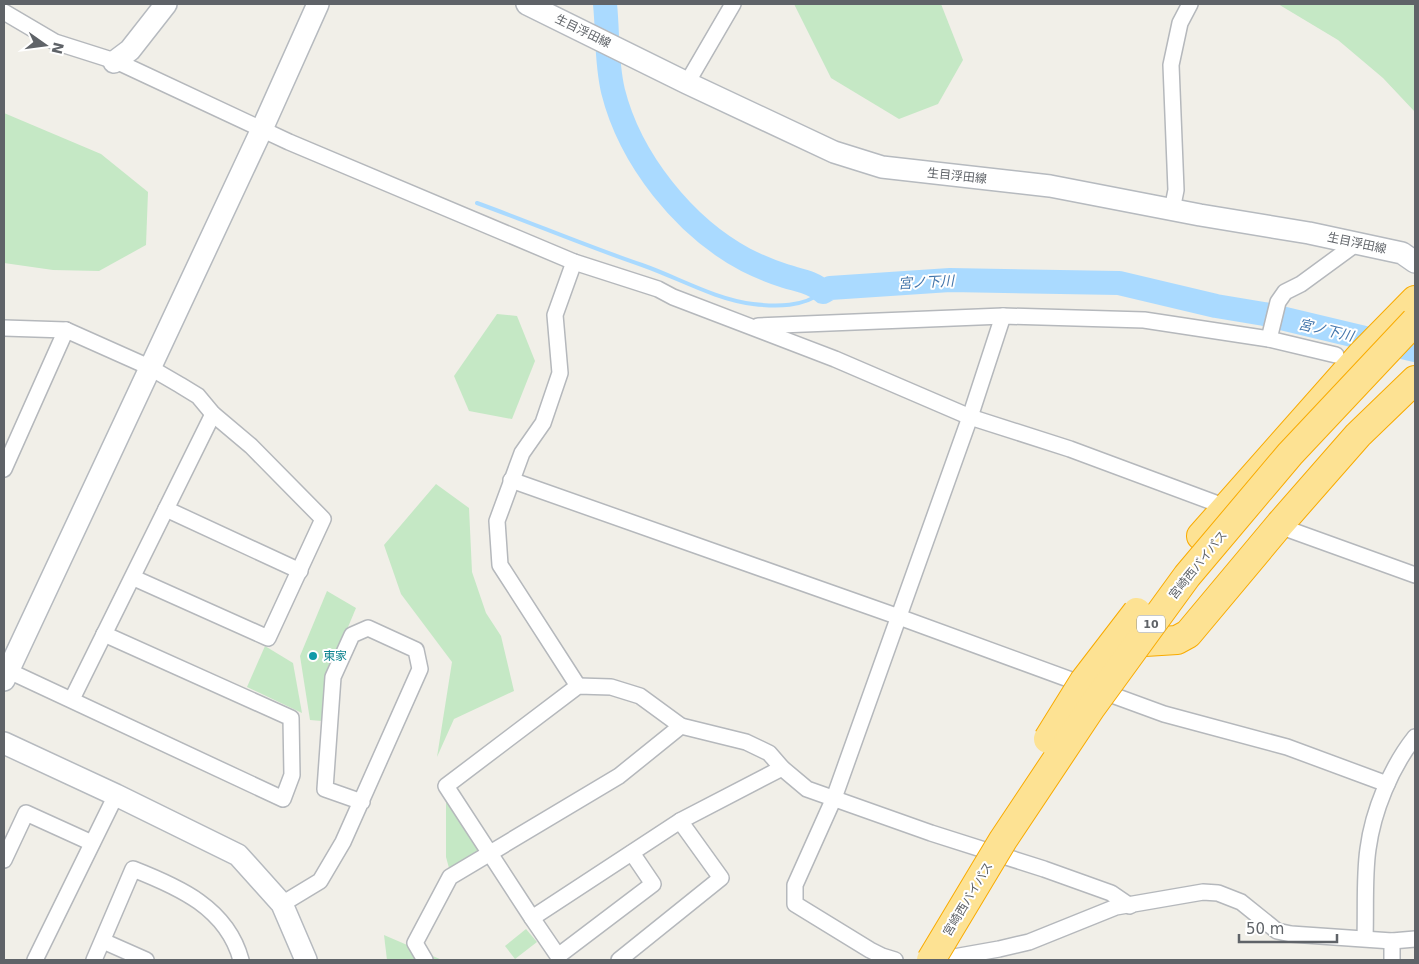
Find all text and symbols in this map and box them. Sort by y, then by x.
street label: 生目浮田線 [553,12,613,50]
north arrow [20,20,70,70]
text: N [48,41,67,56]
street label: 生目浮田線 [926,166,988,186]
street label: 生目浮田線 [1326,230,1388,256]
water label: 宮ノ下川 [898,272,956,291]
water label: 宮ノ下川 [1297,316,1357,345]
street label: 宮崎西バイパス [1166,528,1230,602]
road number: 10 [1137,616,1165,632]
place label: 東家 [323,649,347,663]
marker: 東家 [307,650,319,662]
street label: 宮崎西バイパス [940,859,996,939]
scale bar [1239,912,1336,944]
text: 50 m [1246,920,1284,938]

